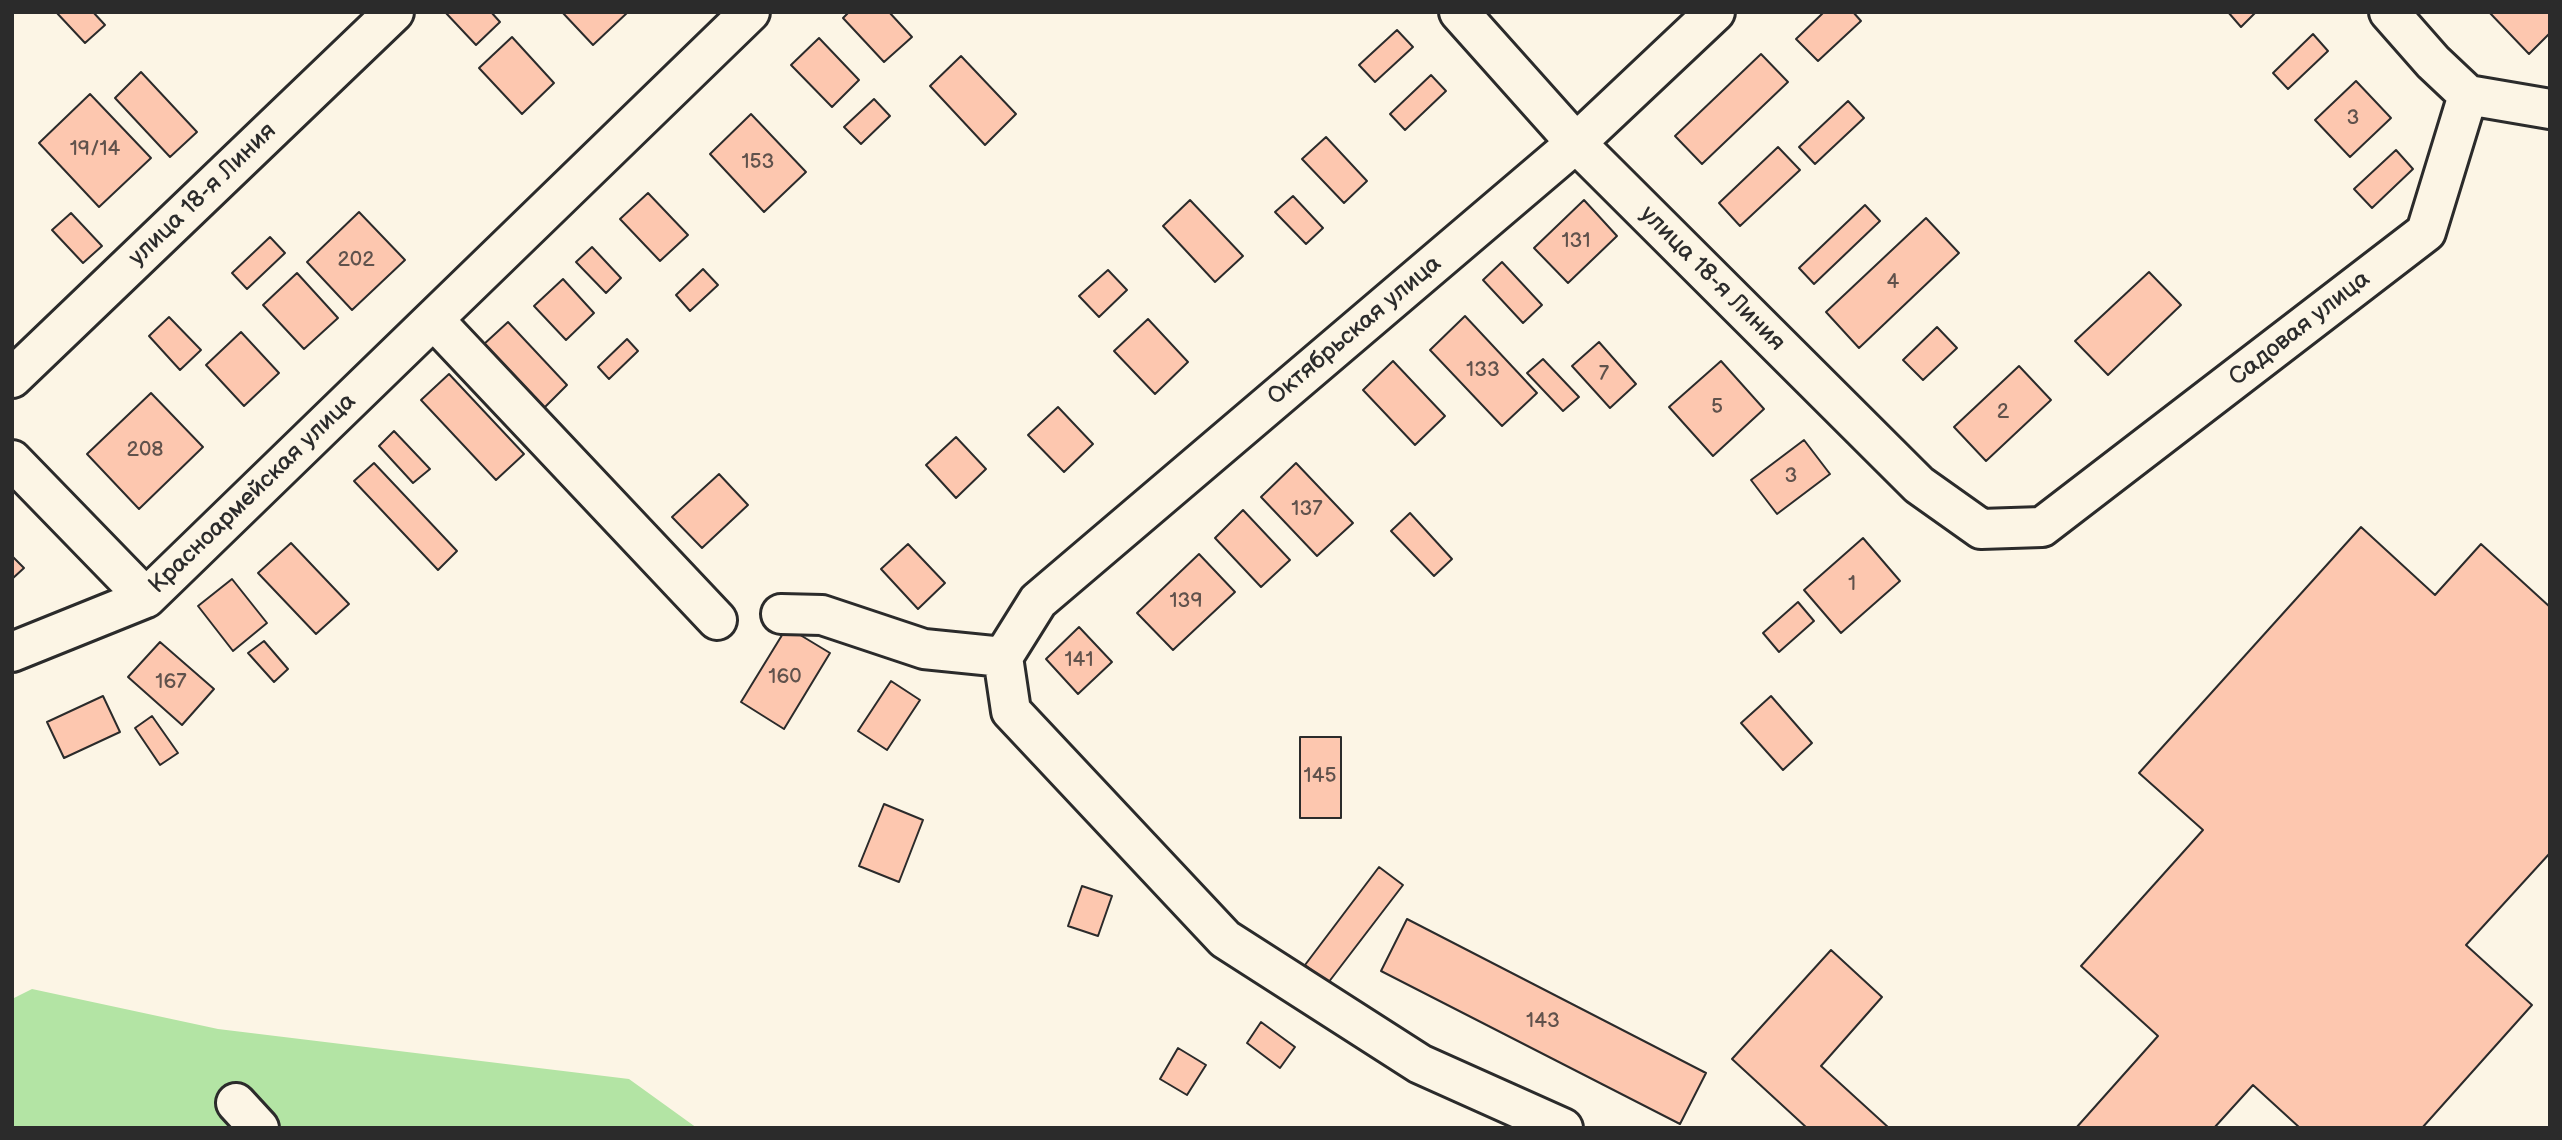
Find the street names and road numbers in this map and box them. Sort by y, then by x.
street label: улица 18-я Линия [123,117,283,273]
street label: улица 18-я Линия [1633,200,1791,358]
street label: Октябрьская улица [1262,250,1448,412]
street label: Садовая улица [2224,265,2376,393]
street label: Красноармейская улица [144,388,362,600]

